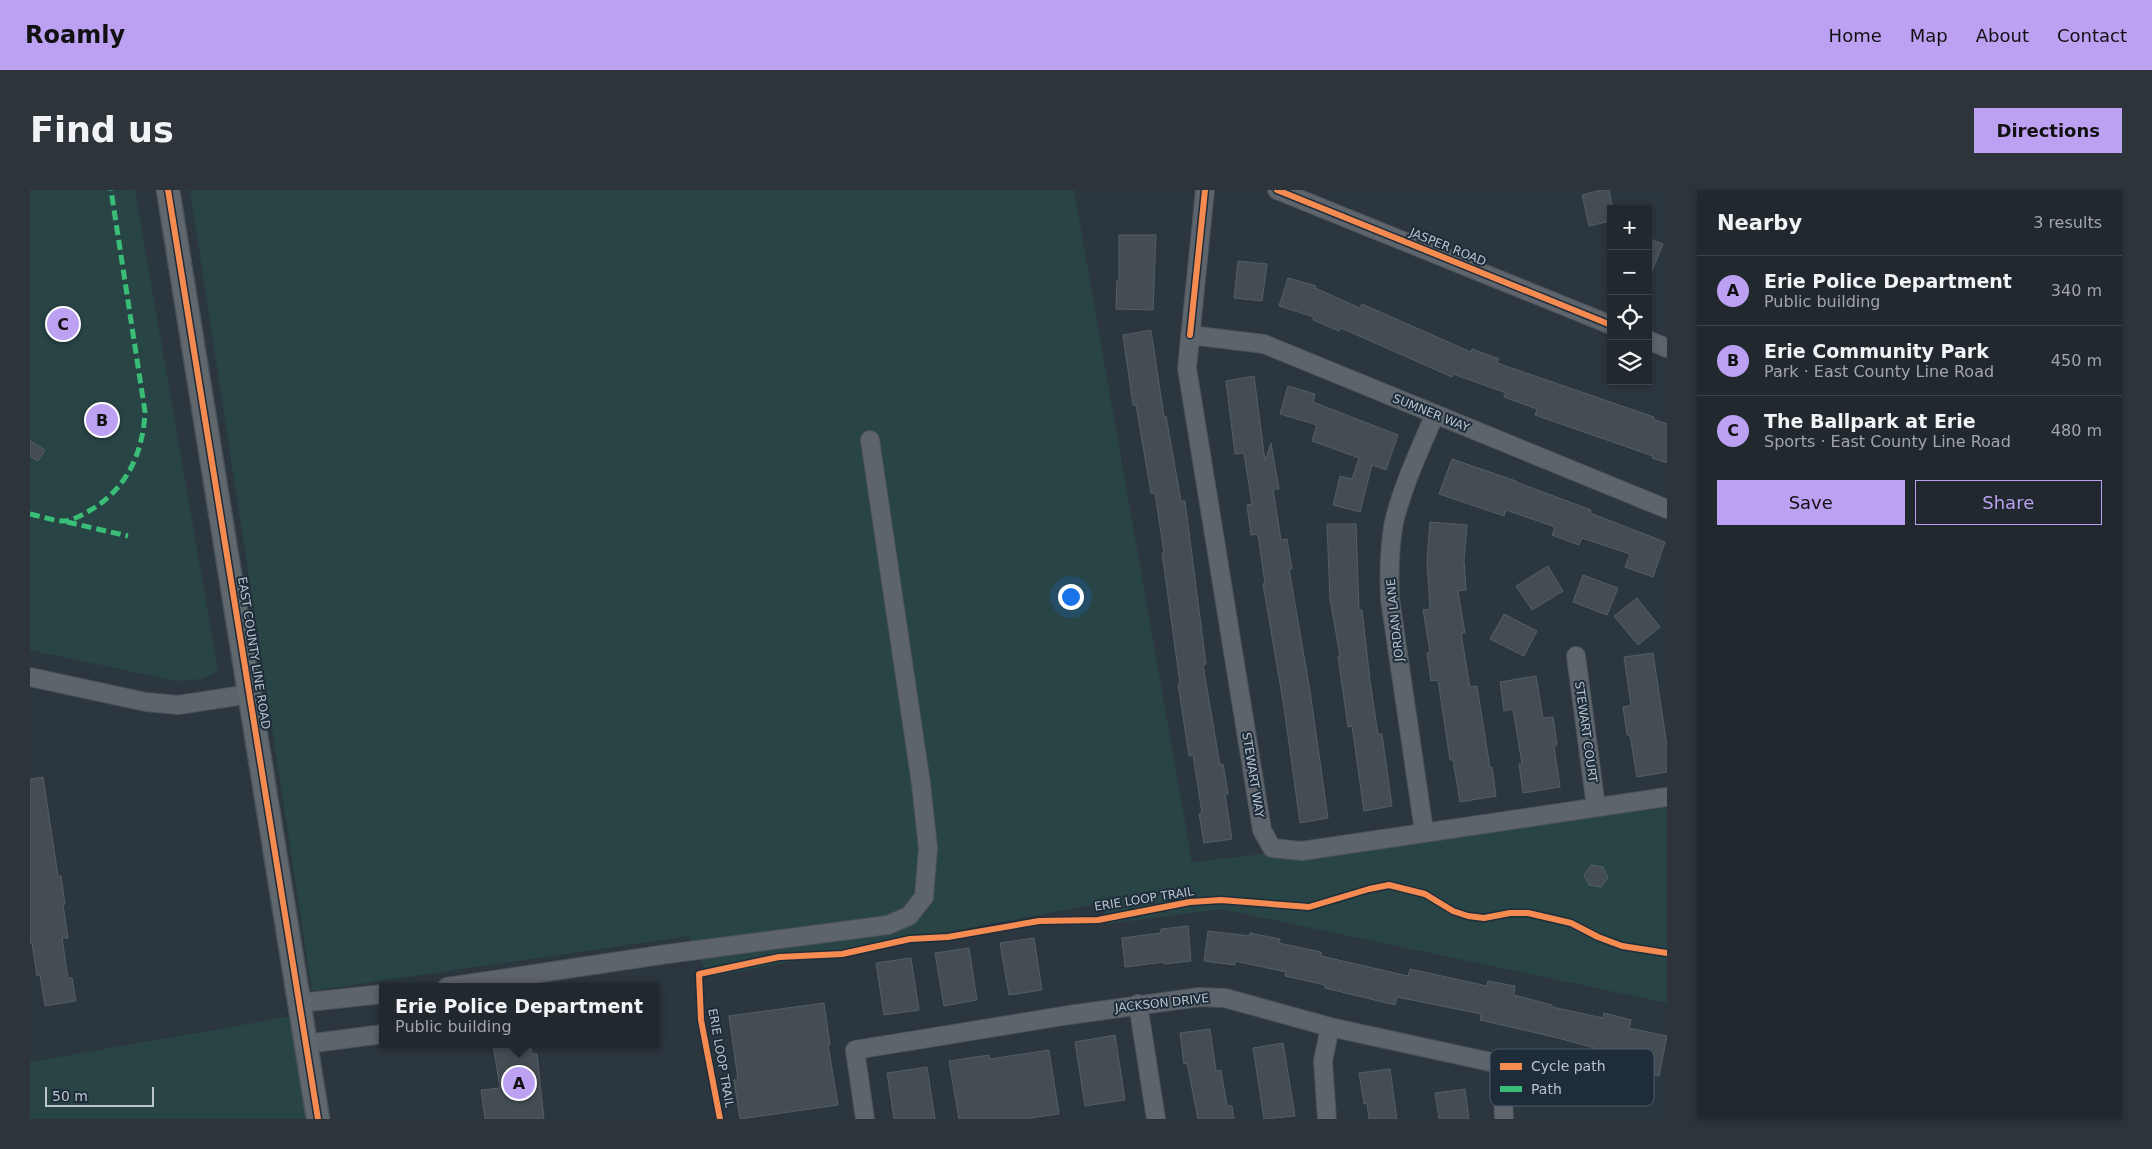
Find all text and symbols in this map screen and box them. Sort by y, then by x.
text: Roamly [25,21,125,49]
text: Home [1829,25,1882,46]
text: Map [1910,25,1948,46]
text: About [1976,25,2029,46]
text: Contact [2057,25,2127,46]
button: Directions [1974,108,2122,153]
text: Find us [30,110,174,150]
map controls [1607,205,1652,385]
button: + [1607,205,1652,250]
text: Nearby [1717,211,1802,235]
text: 3 results [2033,213,2102,232]
street label: JASPER ROAD [1407,225,1488,269]
button: − [1607,250,1652,295]
text: Erie Police Department [1764,270,2012,292]
text: A [1727,281,1739,300]
text: 340 m [2051,281,2102,300]
text: Public building [1764,292,1881,311]
button: locate [1607,295,1652,340]
pin: C [47,305,79,343]
button: layers [1607,340,1652,385]
text: Erie Community Park [1764,340,1989,362]
text: B [1727,351,1739,370]
text: 450 m [2051,351,2102,370]
text: Park · East County Line Road [1764,362,1994,381]
street label: SUMNER WAY [1391,391,1472,435]
pin: B [86,401,118,439]
text: The Ballpark at Erie [1764,410,1976,432]
text: C [1727,421,1739,440]
text: 480 m [2051,421,2102,440]
text: Sports · East County Line Road [1764,432,2011,451]
button: Save [1717,480,1905,525]
button: Share [1915,480,2102,525]
street label: EAST COUNTY LINE ROAD [235,576,273,730]
street label: JORDAN LANE [1384,578,1406,663]
your location [1058,584,1084,610]
street label: STEWART COURT [1572,681,1600,784]
street label: STEWART WAY [1239,731,1267,819]
street label: ERIE LOOP TRAIL [1093,884,1195,914]
popup [379,983,659,1048]
street label: JACKSON DRIVE [1113,991,1210,1015]
text: Erie Police Department [395,995,643,1017]
street label: ERIE LOOP TRAIL [705,1007,737,1109]
text: Public building [395,1017,512,1036]
legend [1490,1049,1654,1106]
text: Cycle path [1531,1058,1606,1074]
pin: A [503,1064,535,1102]
text: Path [1531,1081,1562,1097]
scale bar [45,1084,154,1107]
text: 50 m [52,1088,88,1104]

